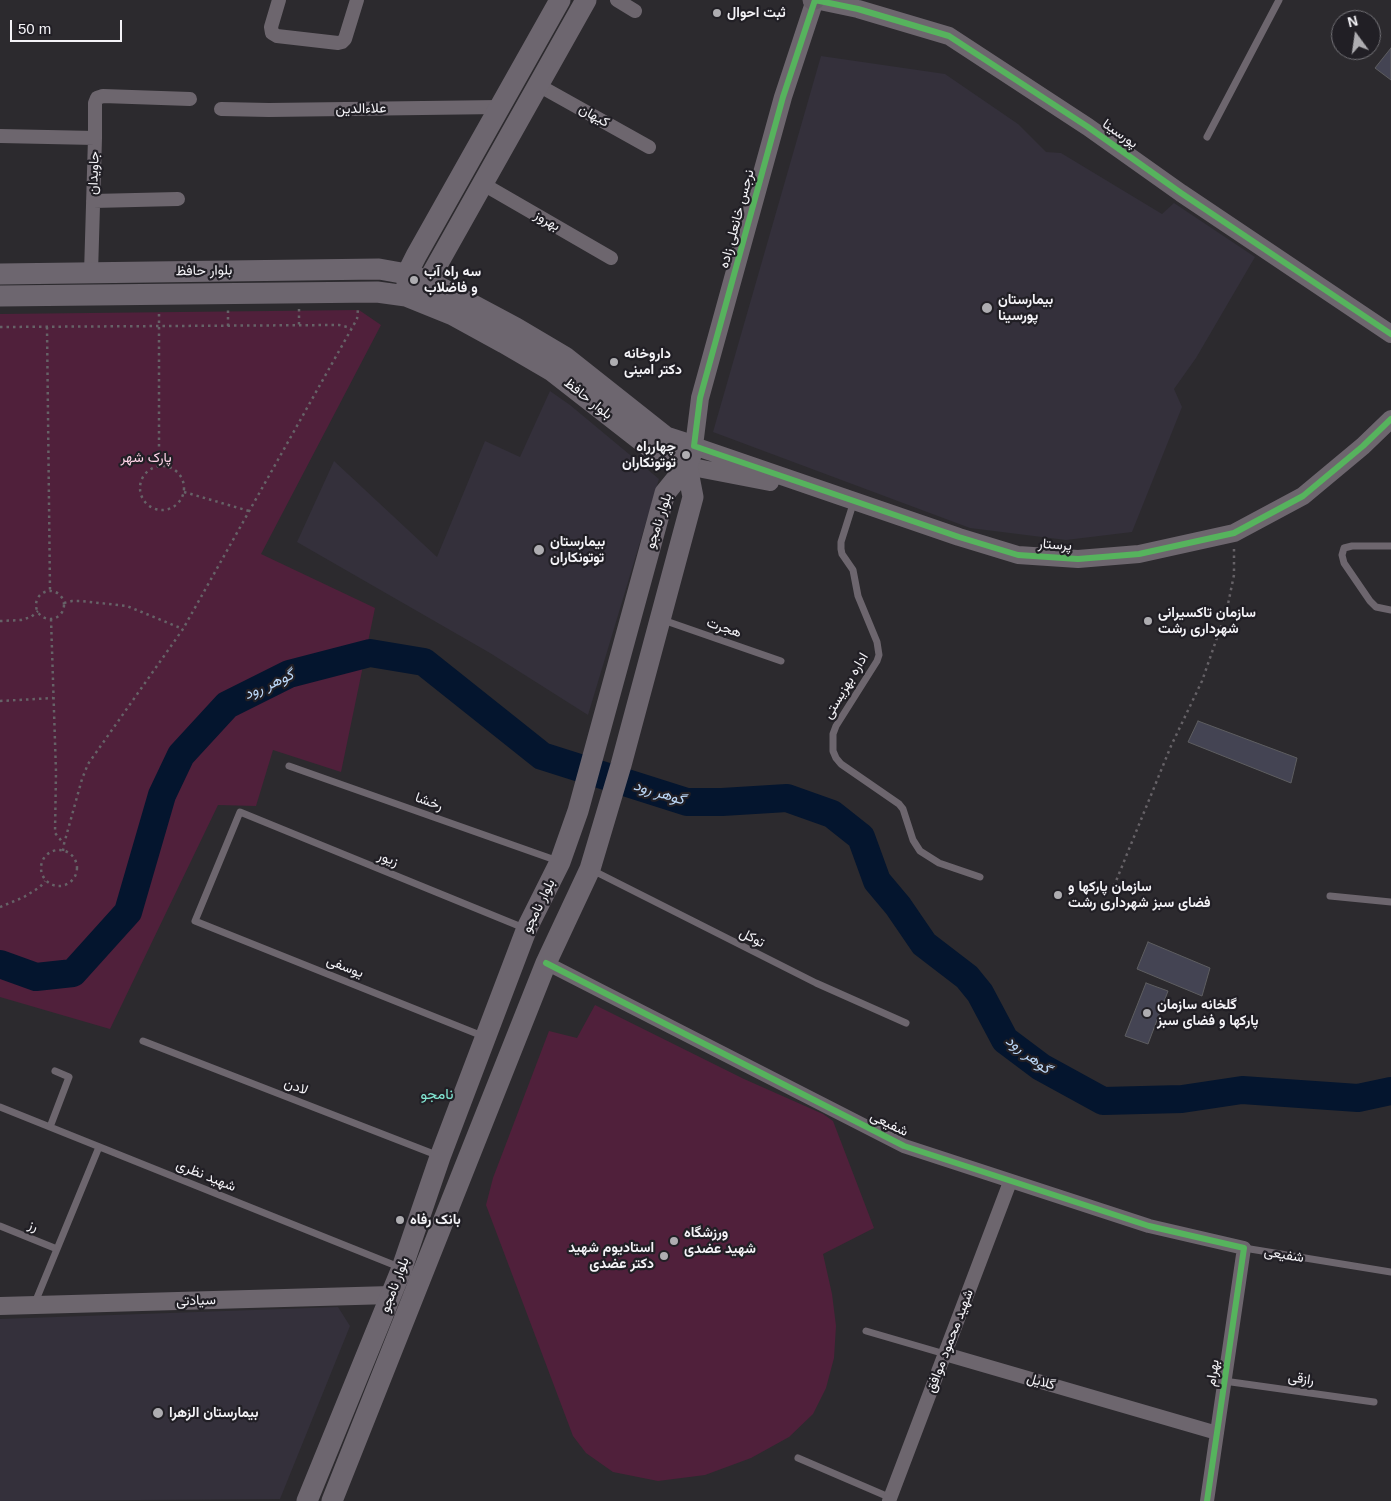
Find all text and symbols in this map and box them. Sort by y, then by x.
place label: ثبت احوال [727,5,786,21]
marker: ثبت احوال [711,7,723,19]
scale bar [12,10,125,42]
north arrow [1331,10,1381,60]
text: N [1346,12,1359,30]
text: 50 m [18,20,51,37]
street label: علاءالدین [335,100,387,118]
street label: کیهان [576,101,612,131]
street label: پورسینا [1099,116,1141,152]
street label: جاویدان [85,151,103,195]
street label: نرجس خانعلی زاده [716,168,758,270]
street label: بهروز [531,207,563,235]
street label: بلوار حافظ [175,262,233,280]
place label: سه راه آب و فاضلاب [424,264,481,296]
marker: سه راه آب و فاضلاب [408,274,420,286]
place label: بیمارستان پورسینا [998,292,1053,324]
marker: بیمارستان پورسینا [980,301,994,315]
place label: داروخانه دکتر امینی [624,346,682,378]
marker: داروخانه دکتر امینی [608,356,620,368]
street label: بلوار حافظ [560,375,616,423]
place label: چهارراه توتونکاران [622,439,676,472]
marker: چهارراه توتونکاران [680,449,692,461]
park label: پارک شهر [120,450,172,466]
street label: بلوار نامجو [642,491,676,551]
place label: بیمارستان توتونکاران [550,534,605,566]
street label: پرستار [1037,535,1073,555]
marker: بیمارستان توتونکاران [532,543,546,557]
place label: سازمان تاکسیرانی شهرداری رشت [1158,605,1256,638]
street label: هجرت [704,614,744,642]
marker: سازمان تاکسیرانی شهرداری رشت [1142,615,1154,627]
street label: اداره بهزیستی [820,650,872,722]
water label: گوهر رود [241,666,297,704]
water label: گوهر رود [631,777,687,809]
street label: رخشا [413,789,445,815]
street label: زیور [375,847,401,871]
street label: بلوار نامجو [519,876,559,936]
place label: سازمان پارکها و فضای سبز شهرداری رشت [1068,879,1210,912]
marker: سازمان پارکها و فضای سبز شهرداری رشت [1052,889,1064,901]
street label: توکل [737,925,767,951]
street label: یوسفی [324,952,366,982]
place label: گلخانه سازمان پارکها و فضای سبز [1157,997,1259,1030]
marker: گلخانه سازمان پارکها و فضای سبز [1141,1007,1153,1019]
water label: گوهر رود [1002,1032,1054,1078]
street label: لادن [282,1075,310,1099]
district label: نامجو [420,1086,454,1104]
street label: شفیعی [867,1108,911,1140]
street label: شهید نظری [174,1156,238,1196]
place label: بانک رفاه [410,1212,461,1228]
marker: بانک رفاه [394,1214,406,1226]
street label: رز [26,1216,40,1236]
place label: ورزشگاه شهید عضدی [684,1225,756,1258]
marker: ورزشگاه شهید عضدی [668,1235,680,1247]
place label: استادیوم شهید دکتر عضدی [568,1240,654,1272]
street label: شفیعی [1263,1243,1305,1267]
marker: استادیوم شهید دکتر عضدی [658,1250,670,1262]
street label: بلوار نامجو [377,1255,413,1315]
street label: شهید محمود موافق [923,1287,977,1395]
street label: سیادتی [176,1292,216,1310]
street label: بهرام [1203,1358,1223,1388]
street label: رازقی [1287,1369,1315,1389]
street label: گلایل [1025,1370,1057,1394]
place label: بیمارستان الزهرا [169,1405,259,1421]
marker: بیمارستان الزهرا [151,1406,165,1420]

